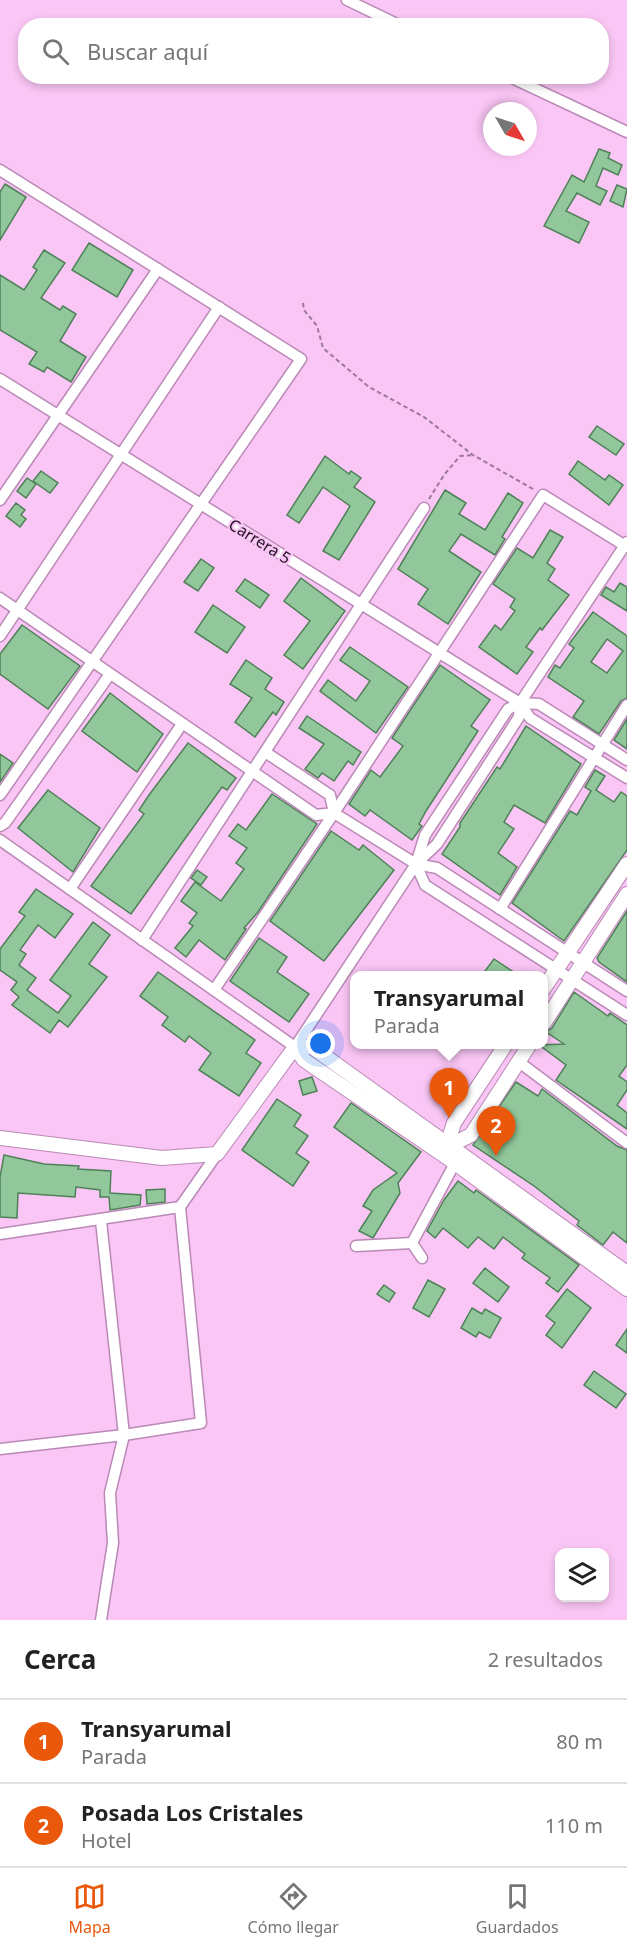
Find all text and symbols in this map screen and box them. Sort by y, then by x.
search box [18,18,609,84]
icon: search [39,35,72,68]
text: Buscar aquí [87,36,208,66]
north arrow [483,102,537,156]
street label: Carrera 5 [225,513,295,569]
popup [350,971,548,1049]
text: Transyarumal [374,982,524,1012]
text: Parada [374,1012,440,1039]
your location [306,1029,335,1058]
pin: 1 [430,1068,468,1118]
pin: 2 [476,1106,516,1156]
map controls [555,1548,609,1602]
button: layers [555,1548,609,1602]
text: Cerca [24,1641,96,1677]
text: 2 resultados [488,1646,603,1673]
text: Transyarumal [81,1713,232,1743]
text: 1 [38,1728,49,1755]
text: 80 m [556,1728,603,1755]
text: Parada [81,1743,147,1770]
text: Posada Los Cristales [81,1797,303,1827]
text: 2 [38,1812,49,1839]
text: 110 m [545,1812,603,1839]
text: Hotel [81,1827,132,1854]
tab: Mapa [68,1880,111,1938]
tab: Cómo llegar [248,1880,339,1938]
tab: Guardados [476,1880,559,1938]

